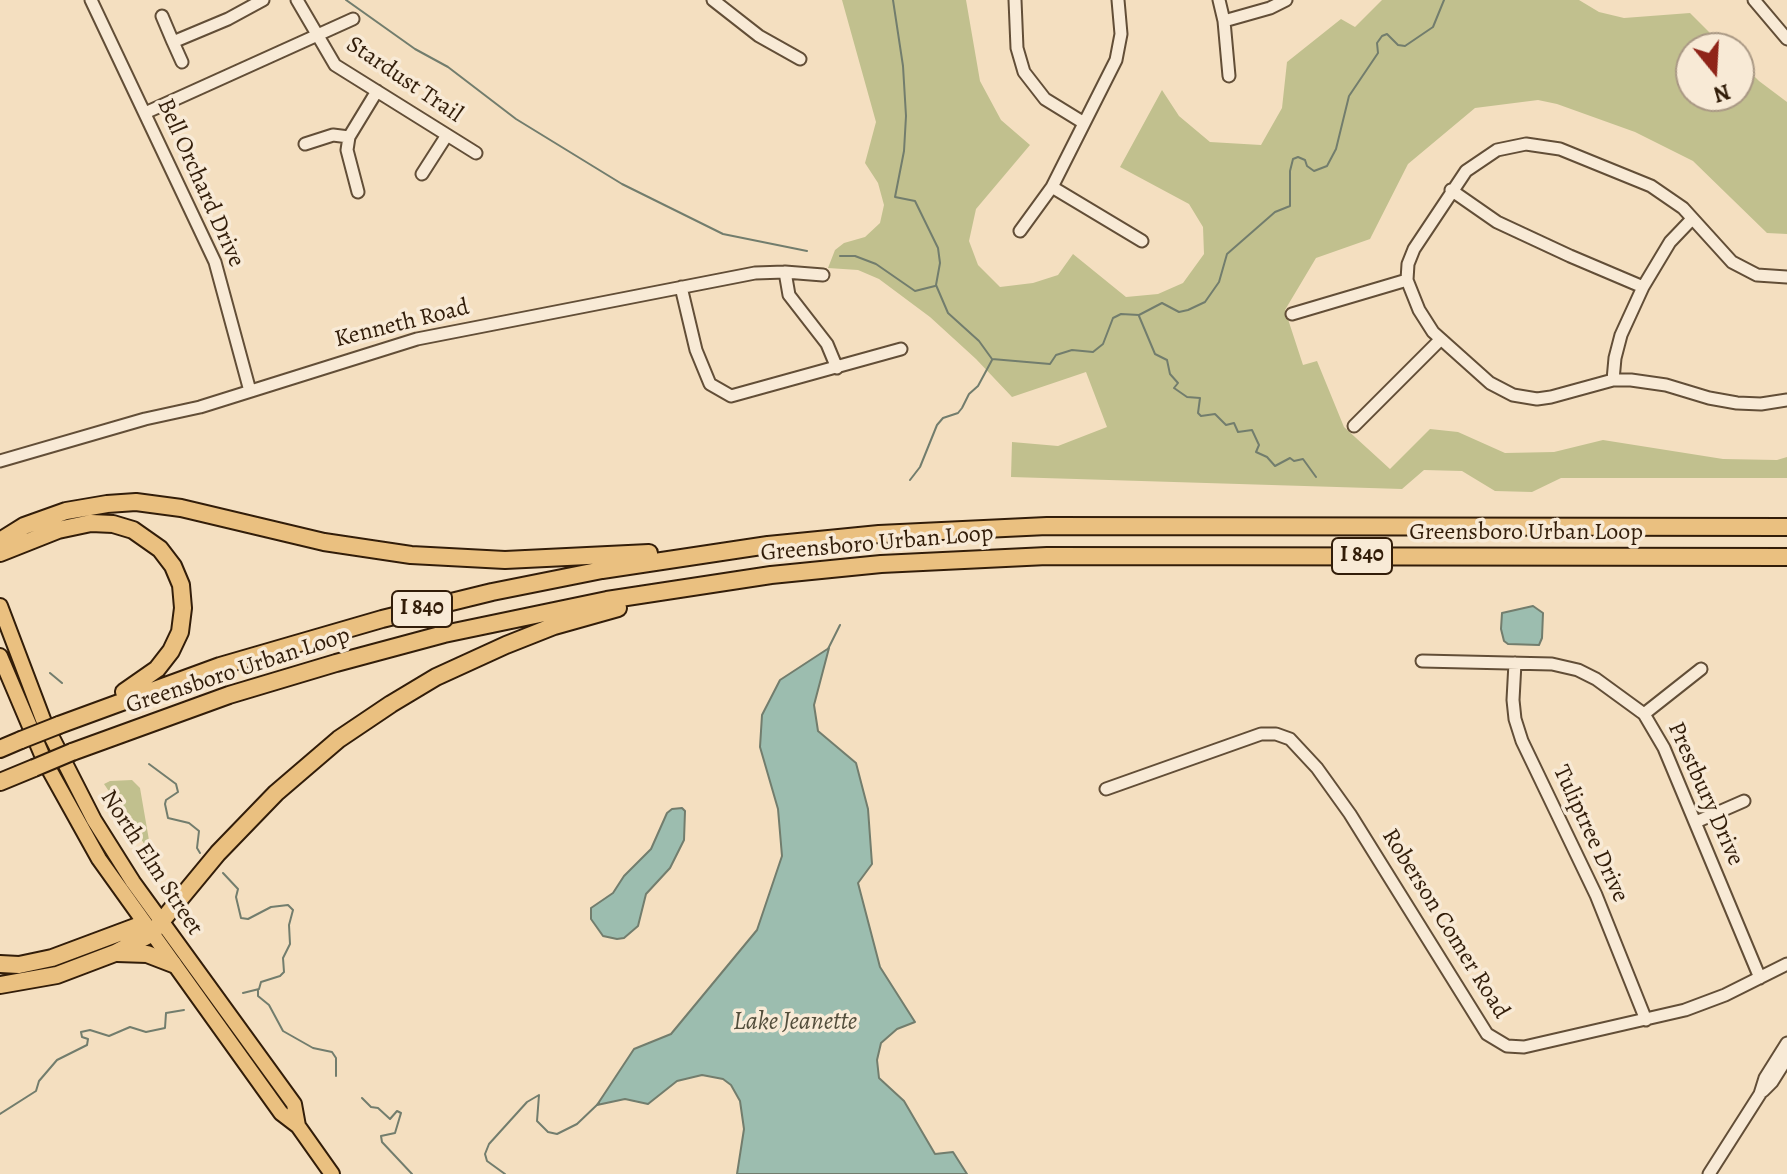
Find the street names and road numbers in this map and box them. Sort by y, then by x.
street label: Stardust Trail [340,31,468,129]
street label: Bell Orchard Drive [150,94,250,272]
street label: Kenneth Road [332,293,472,355]
street label: Greensboro Urban Loop [759,519,995,569]
street label: Greensboro Urban Loop [1409,519,1643,547]
road number: I 840 [1332,538,1392,574]
road number: I 840 [392,591,452,627]
street label: Greensboro Urban Loop [122,621,354,721]
street label: Prestbury Drive [1660,718,1750,870]
street label: Tuliptree Drive [1546,761,1634,907]
street label: North Elm Street [93,785,209,941]
street label: Roberson Comer Road [1375,824,1515,1024]

